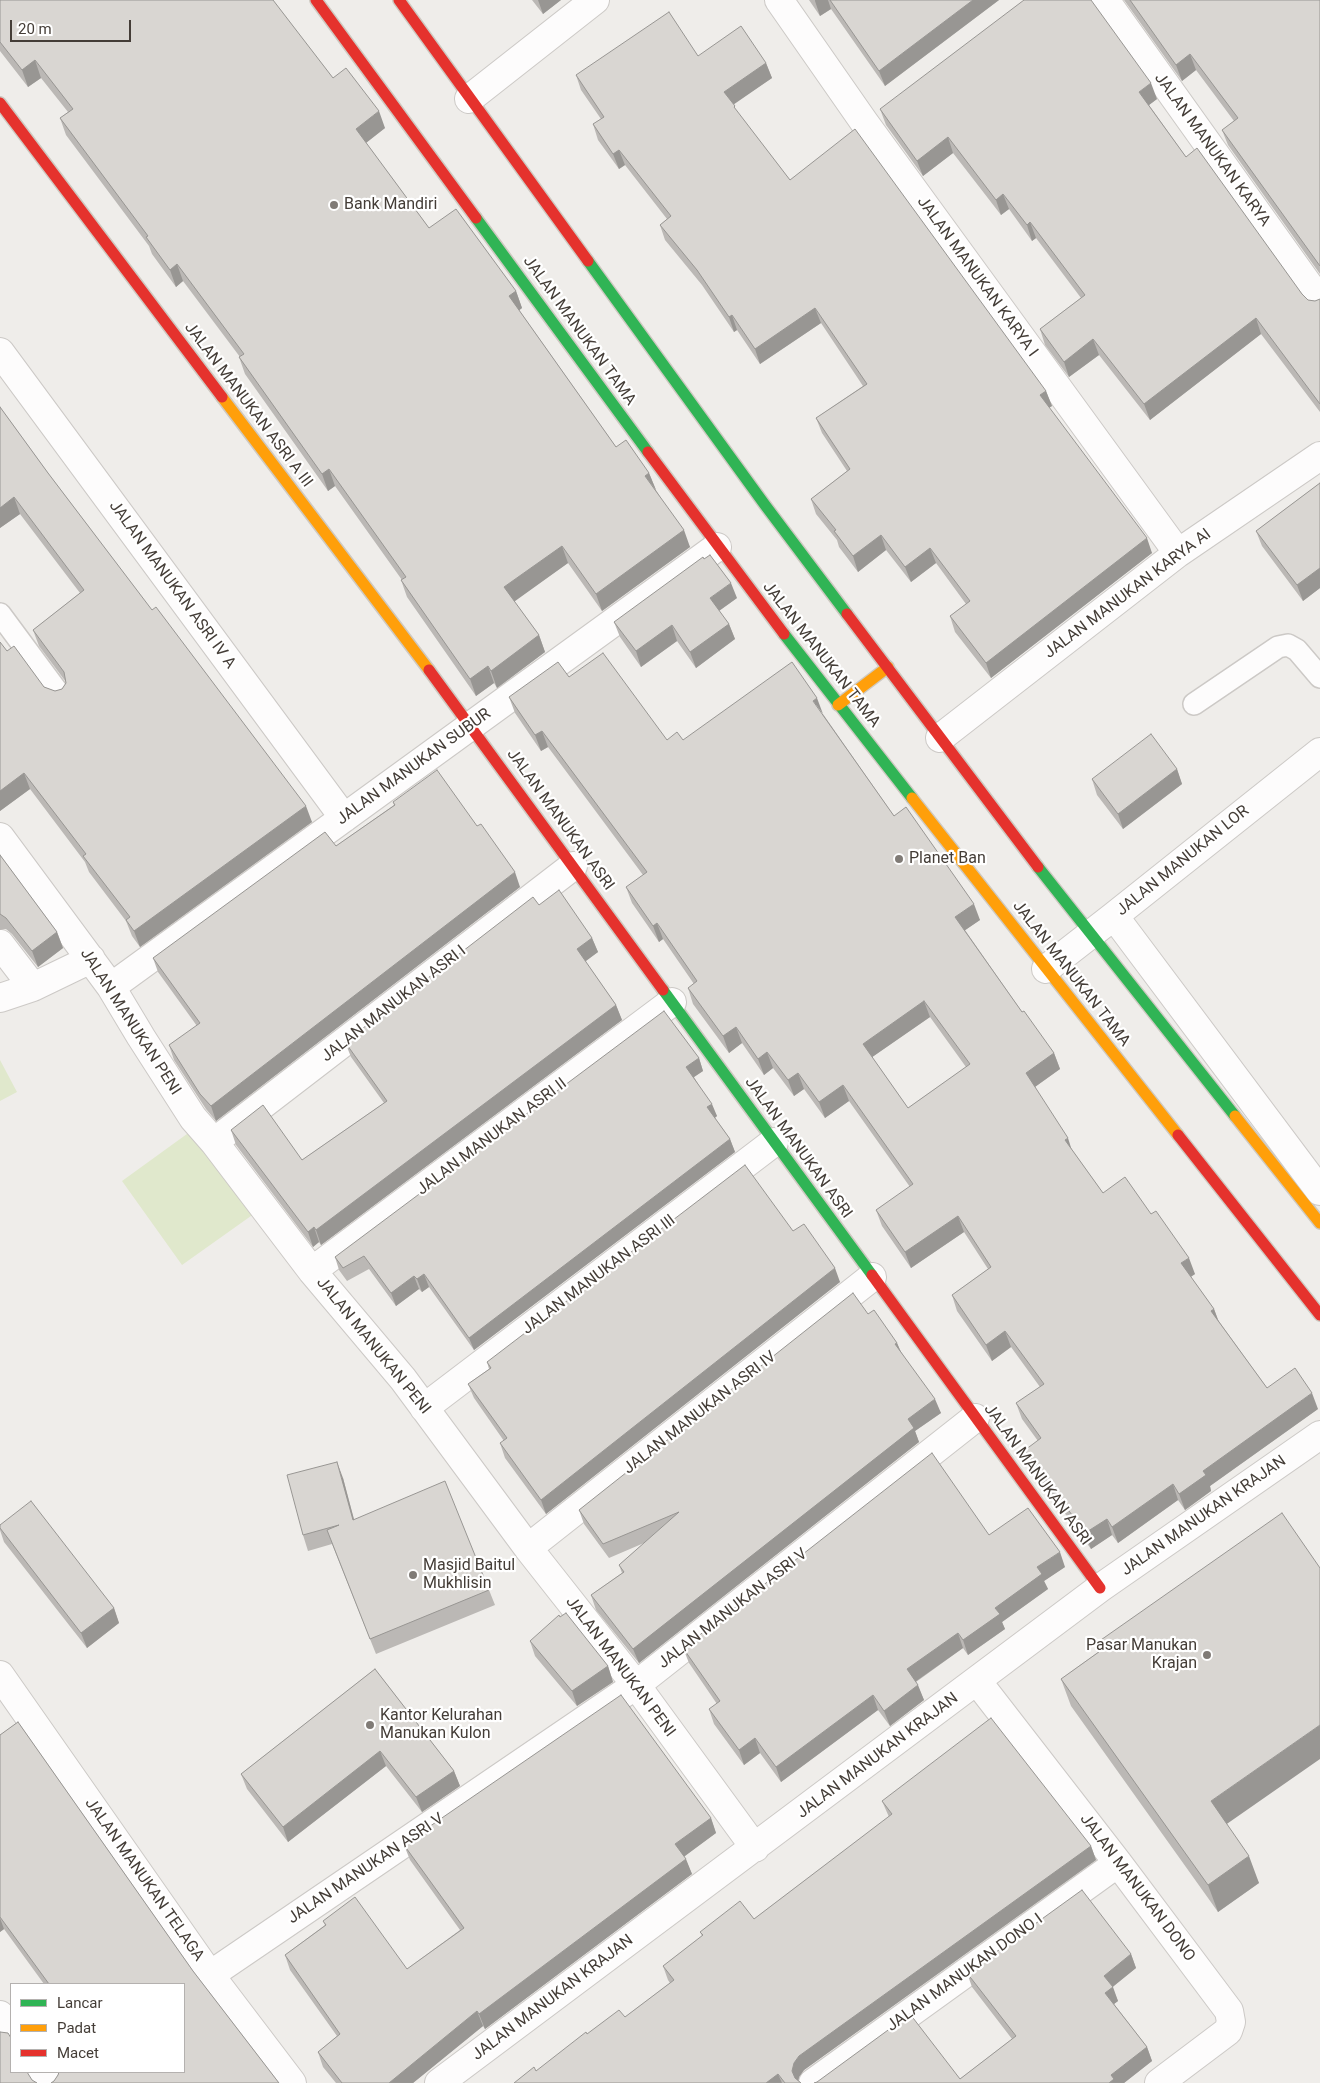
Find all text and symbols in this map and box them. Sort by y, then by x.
scale bar [12,10,134,42]
text: 20 m [18,20,52,38]
street label: JALAN MANUKAN KARYA [1150,69,1274,231]
street label: JALAN MANUKAN KARYA I [912,193,1042,361]
place label: Bank Mandiri [344,195,437,215]
marker: Bank Mandiri [328,199,340,211]
street label: JALAN MANUKAN TAMA [518,253,640,409]
street label: JALAN MANUKAN ASRI A III [180,319,316,491]
street label: JALAN MANUKAN ASRI IV A [105,497,239,673]
street label: JALAN MANUKAN KARYA AI [1041,525,1215,663]
street label: JALAN MANUKAN TAMA [758,578,884,732]
street label: JALAN MANUKAN SUBUR [333,705,495,829]
street label: JALAN MANUKAN ASRI [502,746,618,894]
street label: JALAN MANUKAN LOR [1113,802,1253,920]
place label: Planet Ban [909,849,986,869]
marker: Planet Ban [893,853,905,865]
street label: JALAN MANUKAN TAMA [1008,897,1134,1051]
street label: JALAN MANUKAN ASRI I [318,942,470,1066]
street label: JALAN MANUKAN PENI [75,945,185,1099]
street label: JALAN MANUKAN ASRI II [413,1074,571,1200]
street label: JALAN MANUKAN ASRI [740,1074,856,1222]
street label: JALAN MANUKAN ASRI III [519,1211,679,1339]
street label: JALAN MANUKAN PENI [312,1274,434,1418]
street label: JALAN MANUKAN ASRI IV [620,1347,780,1479]
street label: JALAN MANUKAN ASRI [979,1401,1095,1549]
street label: JALAN MANUKAN KRAJAN [1118,1452,1290,1580]
street label: JALAN MANUKAN ASRI V [655,1545,811,1673]
place label: Masjid Baitul Mukhlisin [423,1556,515,1594]
marker: Masjid Baitul Mukhlisin [407,1569,419,1581]
street label: JALAN MANUKAN PENI [561,1593,679,1741]
place label: Pasar Manukan Krajan [1086,1636,1197,1674]
marker: Pasar Manukan Krajan [1201,1649,1213,1661]
street label: JALAN MANUKAN KRAJAN [794,1689,962,1823]
place label: Kantor Kelurahan Manukan Kulon [380,1706,502,1744]
marker: Kantor Kelurahan Manukan Kulon [364,1719,376,1731]
street label: JALAN MANUKAN TELAGA [80,1795,208,1965]
street label: JALAN MANUKAN ASRI V [284,1810,448,1928]
street label: JALAN MANUKAN DONO [1075,1810,1199,1966]
street label: JALAN MANUKAN DONO I [883,1910,1047,2036]
street label: JALAN MANUKAN KRAJAN [469,1931,637,2065]
legend [10,1983,185,2073]
text: Lancar [57,1994,103,2012]
text: Padat [57,2019,96,2037]
text: Macet [57,2044,99,2062]

